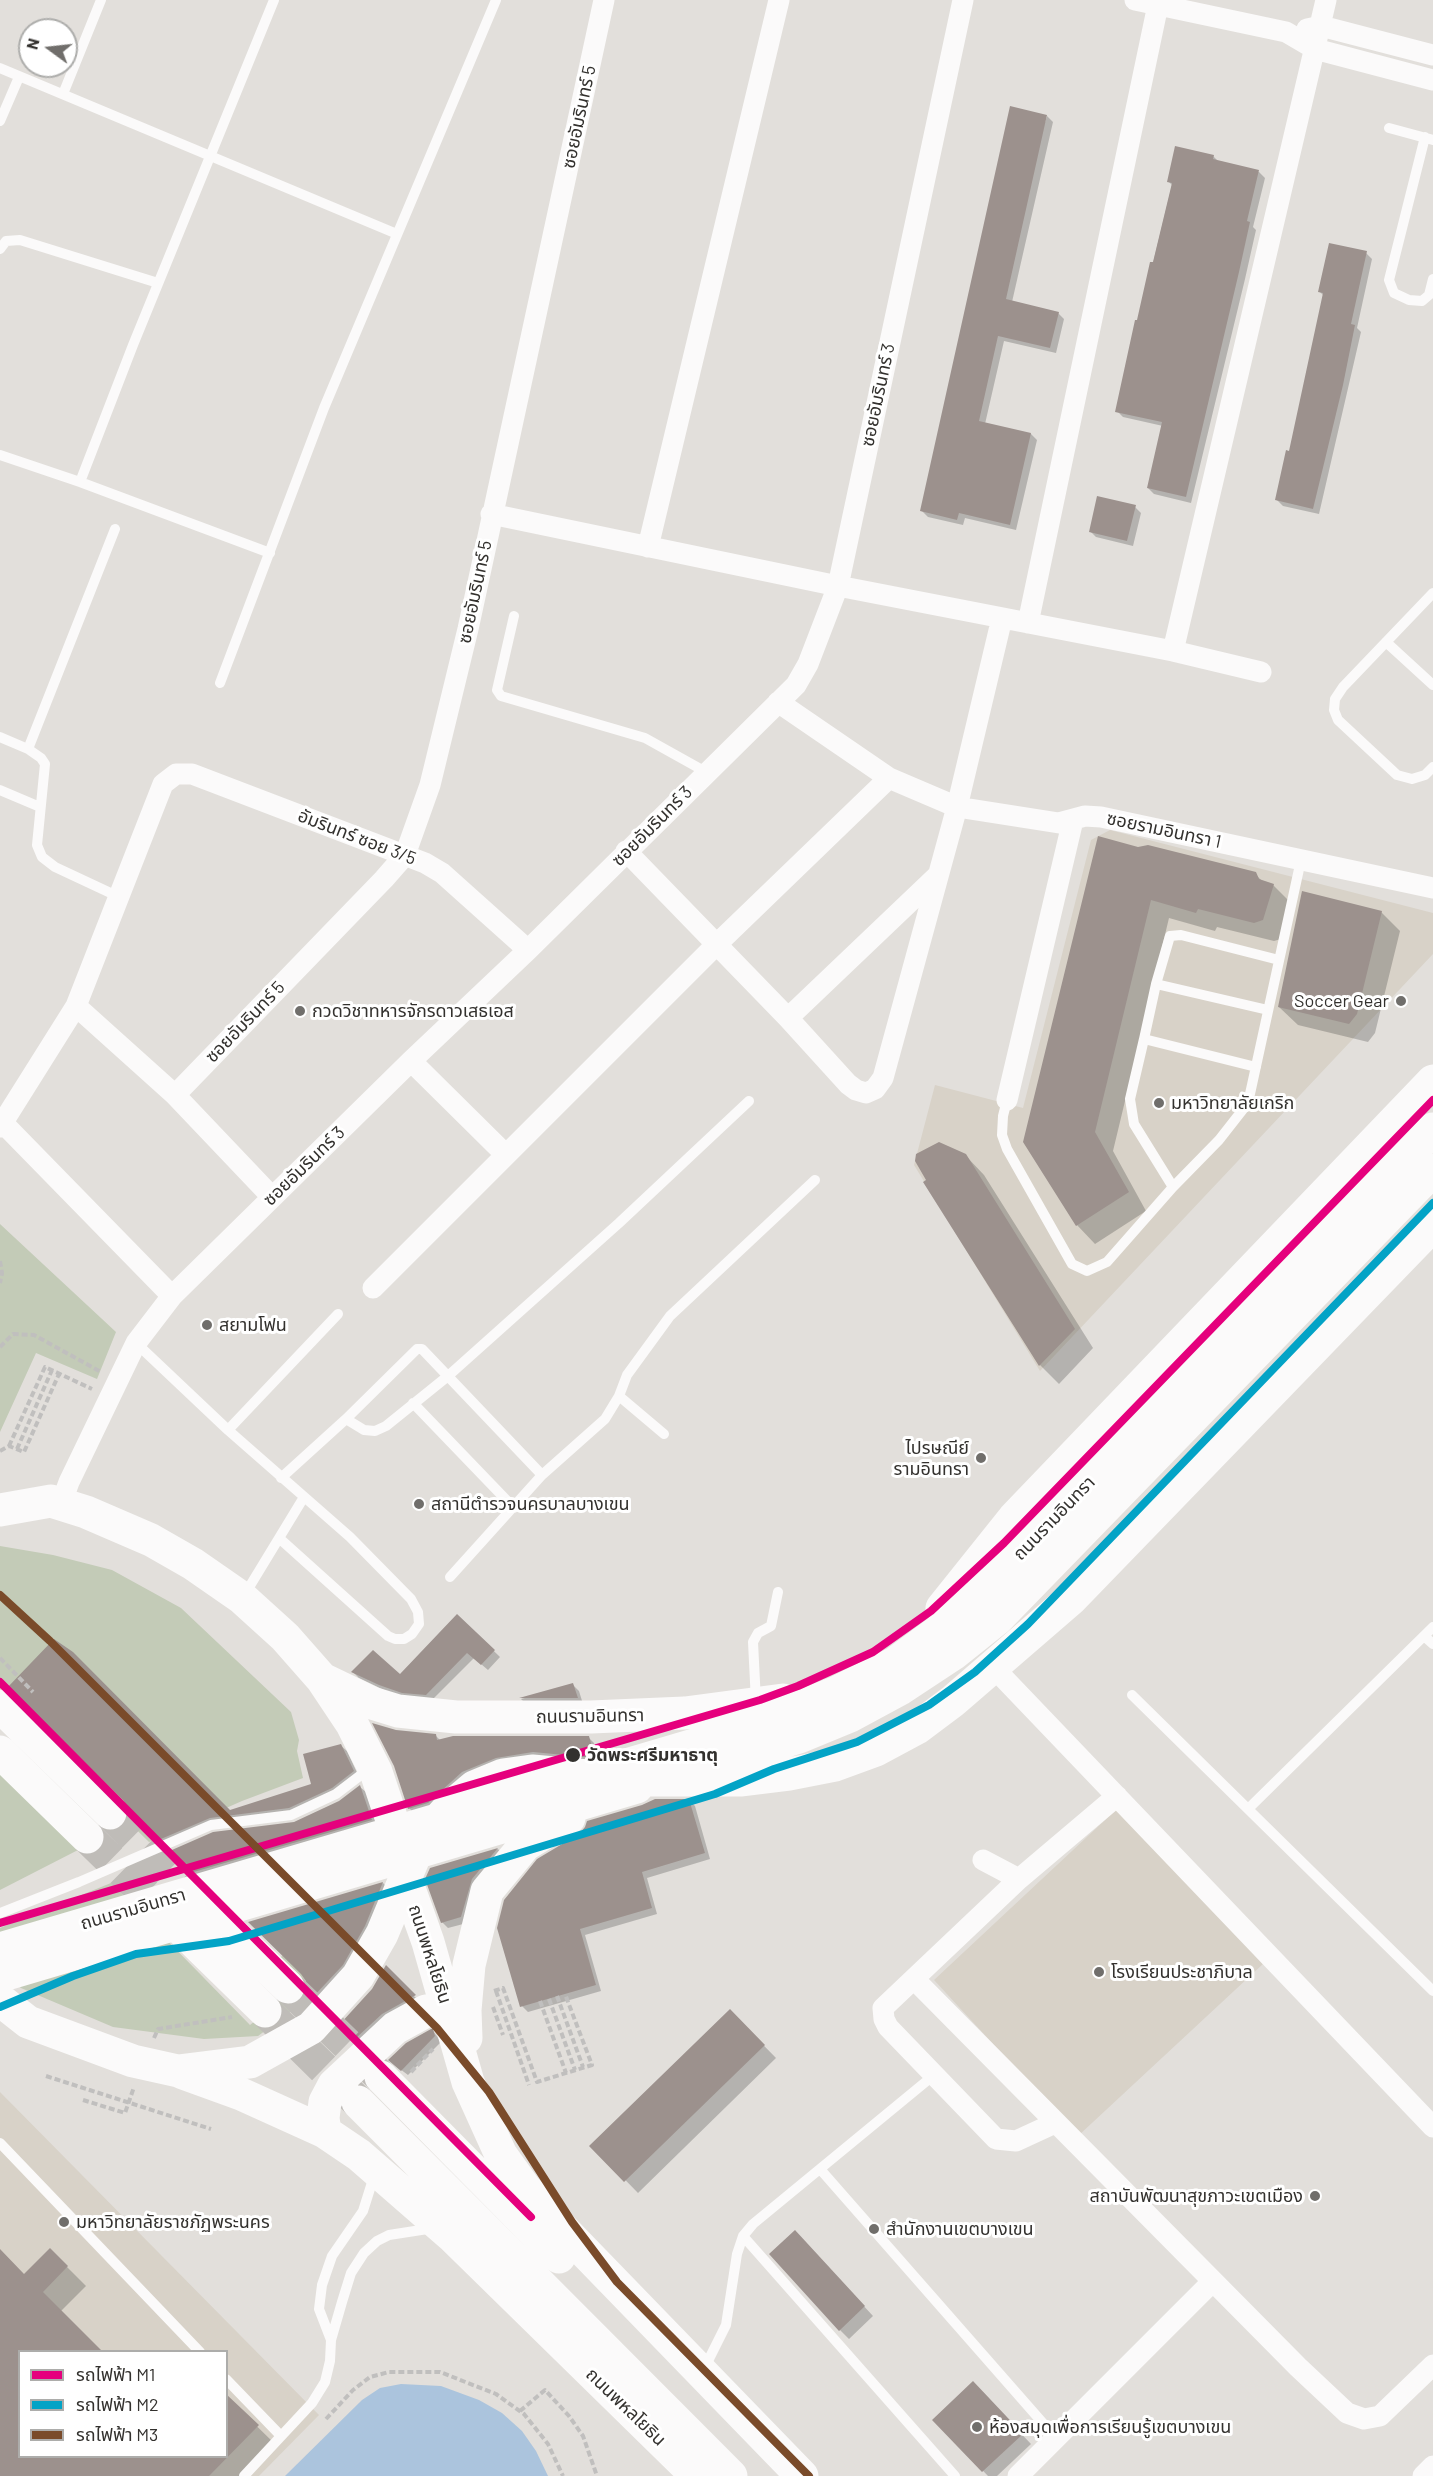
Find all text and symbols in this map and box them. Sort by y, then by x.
north arrow [18,18,78,78]
text: N [22,36,43,51]
street label: ซอยอัมรินทร์ 5 [558,63,600,171]
street label: ซอยอัมรินทร์ 3 [857,341,899,449]
street label: ซอยอัมรินทร์ 5 [454,538,496,646]
street label: ซอยอัมรินทร์ 3 [607,781,697,871]
street label: อัมรินทร์ ซอย 3/5 [295,805,419,869]
street label: ซอยรามอินทรา 1 [1105,807,1223,853]
street label: ซอยอัมรินทร์ 5 [201,977,289,1067]
place label: Soccer Gear [1294,990,1389,1012]
marker: Soccer Gear [1394,994,1408,1008]
place label: กวดวิชาทหารจักรดาวเสธเอส [312,1000,514,1022]
marker: กวดวิชาทหารจักรดาวเสธเอส [293,1004,307,1018]
place label: มหาวิทยาลัยเกริก [1171,1092,1294,1114]
marker: มหาวิทยาลัยเกริก [1152,1096,1166,1110]
street label: ซอยอัมรินทร์ 3 [259,1122,349,1210]
place label: สยามโฟน [219,1314,287,1336]
marker: สยามโฟน [200,1318,214,1332]
place label: ไปรษณีย์ รามอินทรา [893,1437,969,1480]
marker: ไปรษณีย์ รามอินทรา [974,1451,988,1465]
street label: ถนนรามอินทรา [1009,1471,1099,1565]
place label: สถานีตำรวจนครบาลบางเขน [431,1493,630,1515]
marker: สถานีตำรวจนครบาลบางเขน [412,1497,426,1511]
street label: ถนนรามอินทรา [536,1704,644,1728]
place label: วัดพระศรีมหาธาตุ [587,1744,718,1766]
marker: วัดพระศรีมหาธาตุ [564,1746,582,1764]
street label: ถนนรามอินทรา [78,1884,188,1934]
street label: ถนนพหลโยธิน [404,1902,456,2006]
place label: โรงเรียนประชาภิบาล [1111,1961,1253,1983]
marker: โรงเรียนประชาภิบาล [1092,1965,1106,1979]
place label: สถาบันพัฒนาสุขภาวะเขตเมือง [1090,2185,1303,2207]
marker: สถาบันพัฒนาสุขภาวะเขตเมือง [1308,2189,1322,2203]
place label: มหาวิทยาลัยราชภัฏพระนคร [76,2211,270,2233]
marker: มหาวิทยาลัยราชภัฏพระนคร [57,2215,71,2229]
place label: สำนักงานเขตบางเขน [886,2218,1034,2240]
marker: สำนักงานเขตบางเขน [867,2222,881,2236]
legend [18,2350,228,2458]
text: รถไฟฟ้า M1 [76,2363,155,2385]
street label: ถนนพหลโยธิน [582,2364,670,2450]
text: รถไฟฟ้า M2 [76,2393,159,2415]
place label: ห้องสมุดเพื่อการเรียนรู้เขตบางเขน [989,2416,1231,2438]
marker: ห้องสมุดเพื่อการเรียนรู้เขตบางเขน [970,2420,984,2434]
text: รถไฟฟ้า M3 [76,2423,158,2445]

